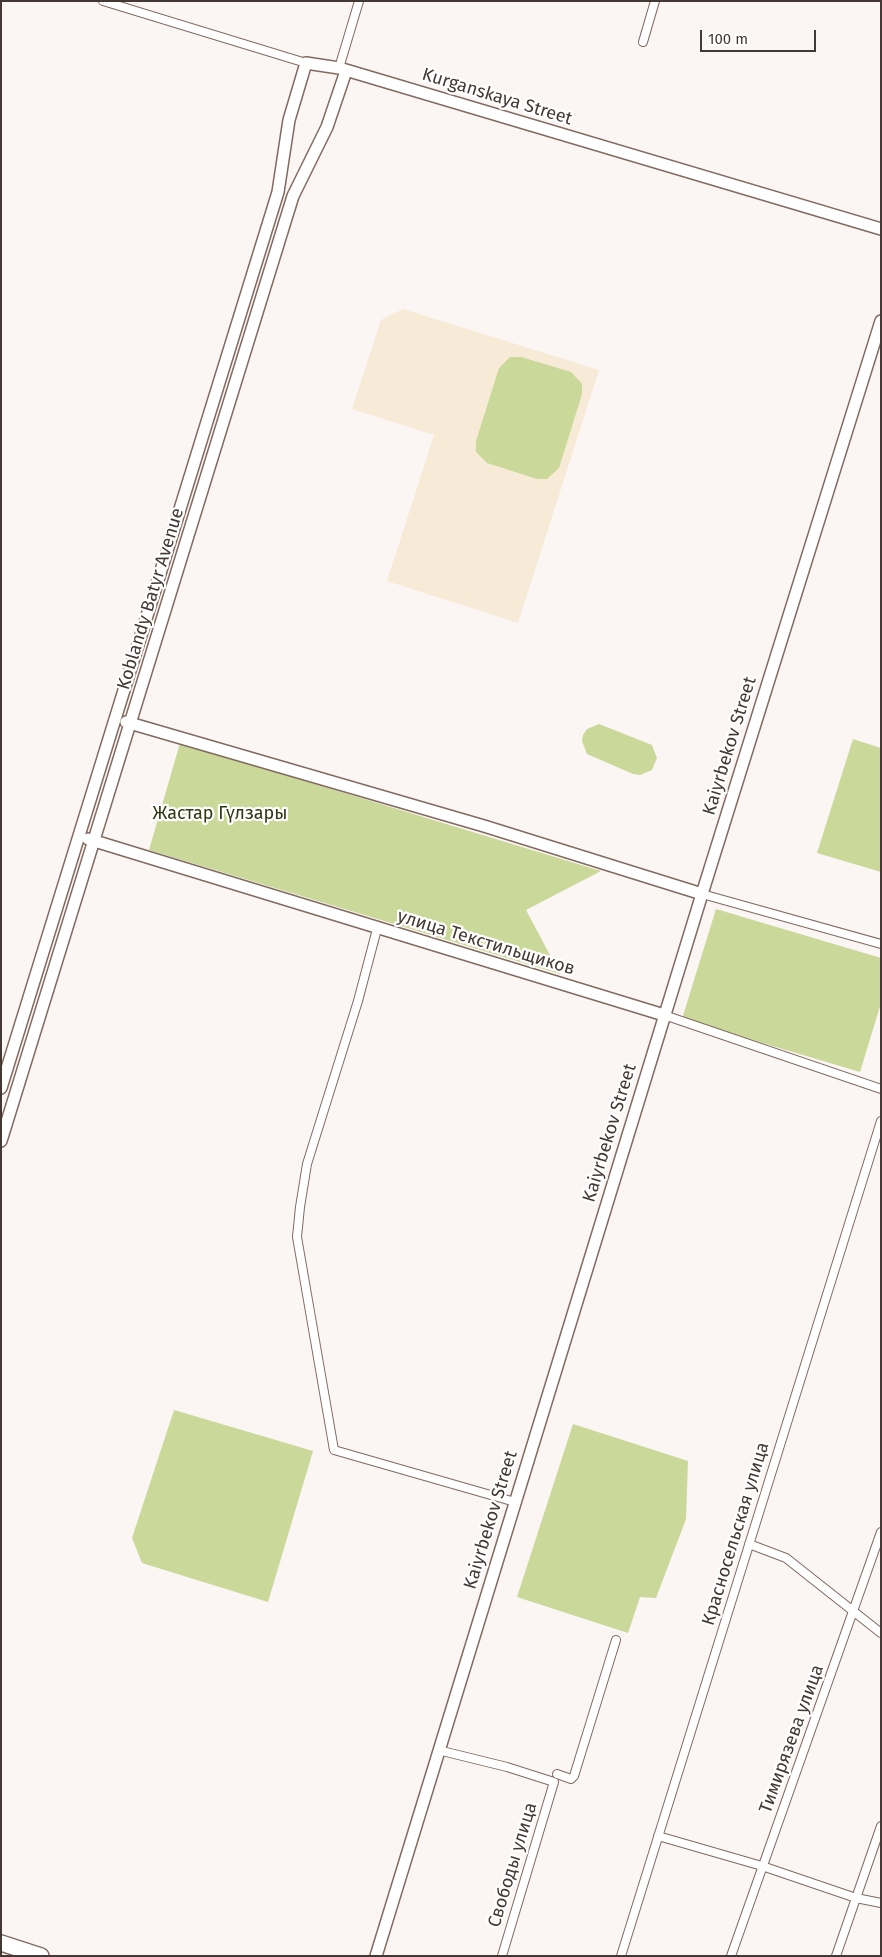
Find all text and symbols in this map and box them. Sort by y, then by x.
scale bar [702,20,818,52]
text: 100 m [708,30,748,48]
street label: Kurganskaya Street [419,64,575,130]
street label: Koblandy Batyr Avenue [113,506,189,692]
street label: Kaiyrbekov Street [699,674,761,818]
park label: Жастар Гүлзары [153,803,287,825]
street label: улица Текстильщиков [395,906,577,980]
street label: Kaiyrbekov Street [579,1061,641,1205]
street label: Красносельская улица [698,1440,774,1628]
street label: Kaiyrbekov Street [460,1448,522,1592]
street label: Тимирязева улица [755,1662,829,1816]
street label: Свободы улица [484,1800,542,1930]

